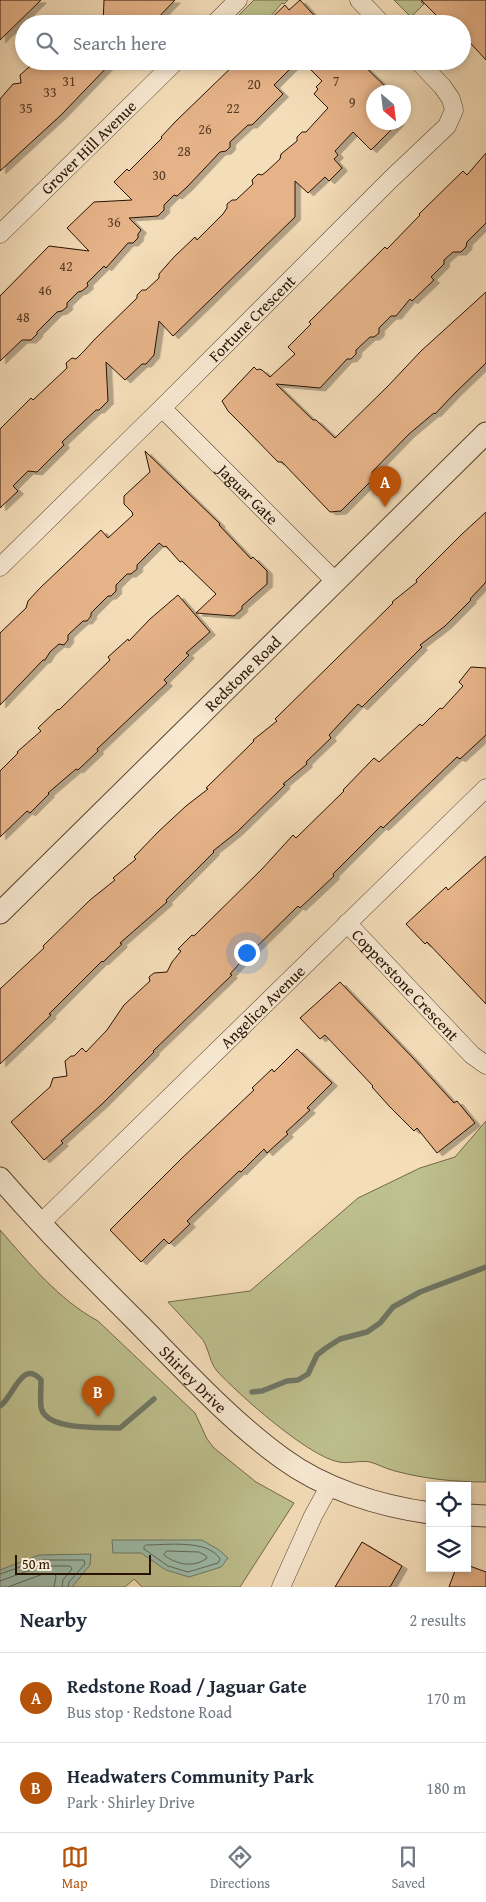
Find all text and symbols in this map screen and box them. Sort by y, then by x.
search box [15,15,471,70]
icon: search [33,29,61,57]
text: Search here [73,29,167,57]
house number: 31 [62,71,76,91]
house number: 7 [333,71,340,91]
house number: 20 [247,74,261,94]
house number: 33 [43,82,57,102]
north arrow [366,85,411,130]
house number: 9 [349,92,356,112]
street label: Grover Hill Avenue [35,94,142,200]
house number: 35 [19,98,33,118]
house number: 22 [226,98,240,118]
house number: 26 [198,119,212,139]
house number: 28 [177,141,191,161]
house number: 30 [152,165,166,185]
house number: 36 [107,212,121,232]
house number: 42 [59,256,73,276]
street label: Fortune Crescent [203,269,301,367]
house number: 46 [38,280,52,300]
house number: 48 [16,307,30,327]
street label: Jaguar Gate [211,457,284,530]
pin: A [369,466,401,507]
street label: Redstone Road [199,630,287,717]
street label: Copperstone Crescent [346,923,465,1046]
your location [234,940,260,966]
street label: Angelica Avenue [214,959,310,1054]
street label: Shirley Drive [154,1340,233,1419]
pin: B [82,1376,114,1417]
map controls [426,1482,471,1572]
button: locate [426,1482,471,1527]
button: layers [426,1527,471,1572]
scale bar [15,1552,151,1575]
text: 50 m [22,1554,50,1574]
text: Nearby [20,1604,87,1635]
text: 2 results [409,1608,466,1632]
text: Redstone Road / Jaguar Gate [67,1672,307,1700]
text: A [31,1686,41,1710]
text: 170 m [426,1686,466,1710]
text: Bus stop · Redstone Road [67,1700,232,1724]
text: Headwaters Community Park [67,1762,314,1790]
text: B [31,1776,41,1800]
text: 180 m [426,1776,466,1800]
text: Park · Shirley Drive [67,1790,195,1814]
tab: Map [61,1843,89,1893]
tab: Directions [210,1843,270,1893]
tab: Saved [391,1843,425,1893]

